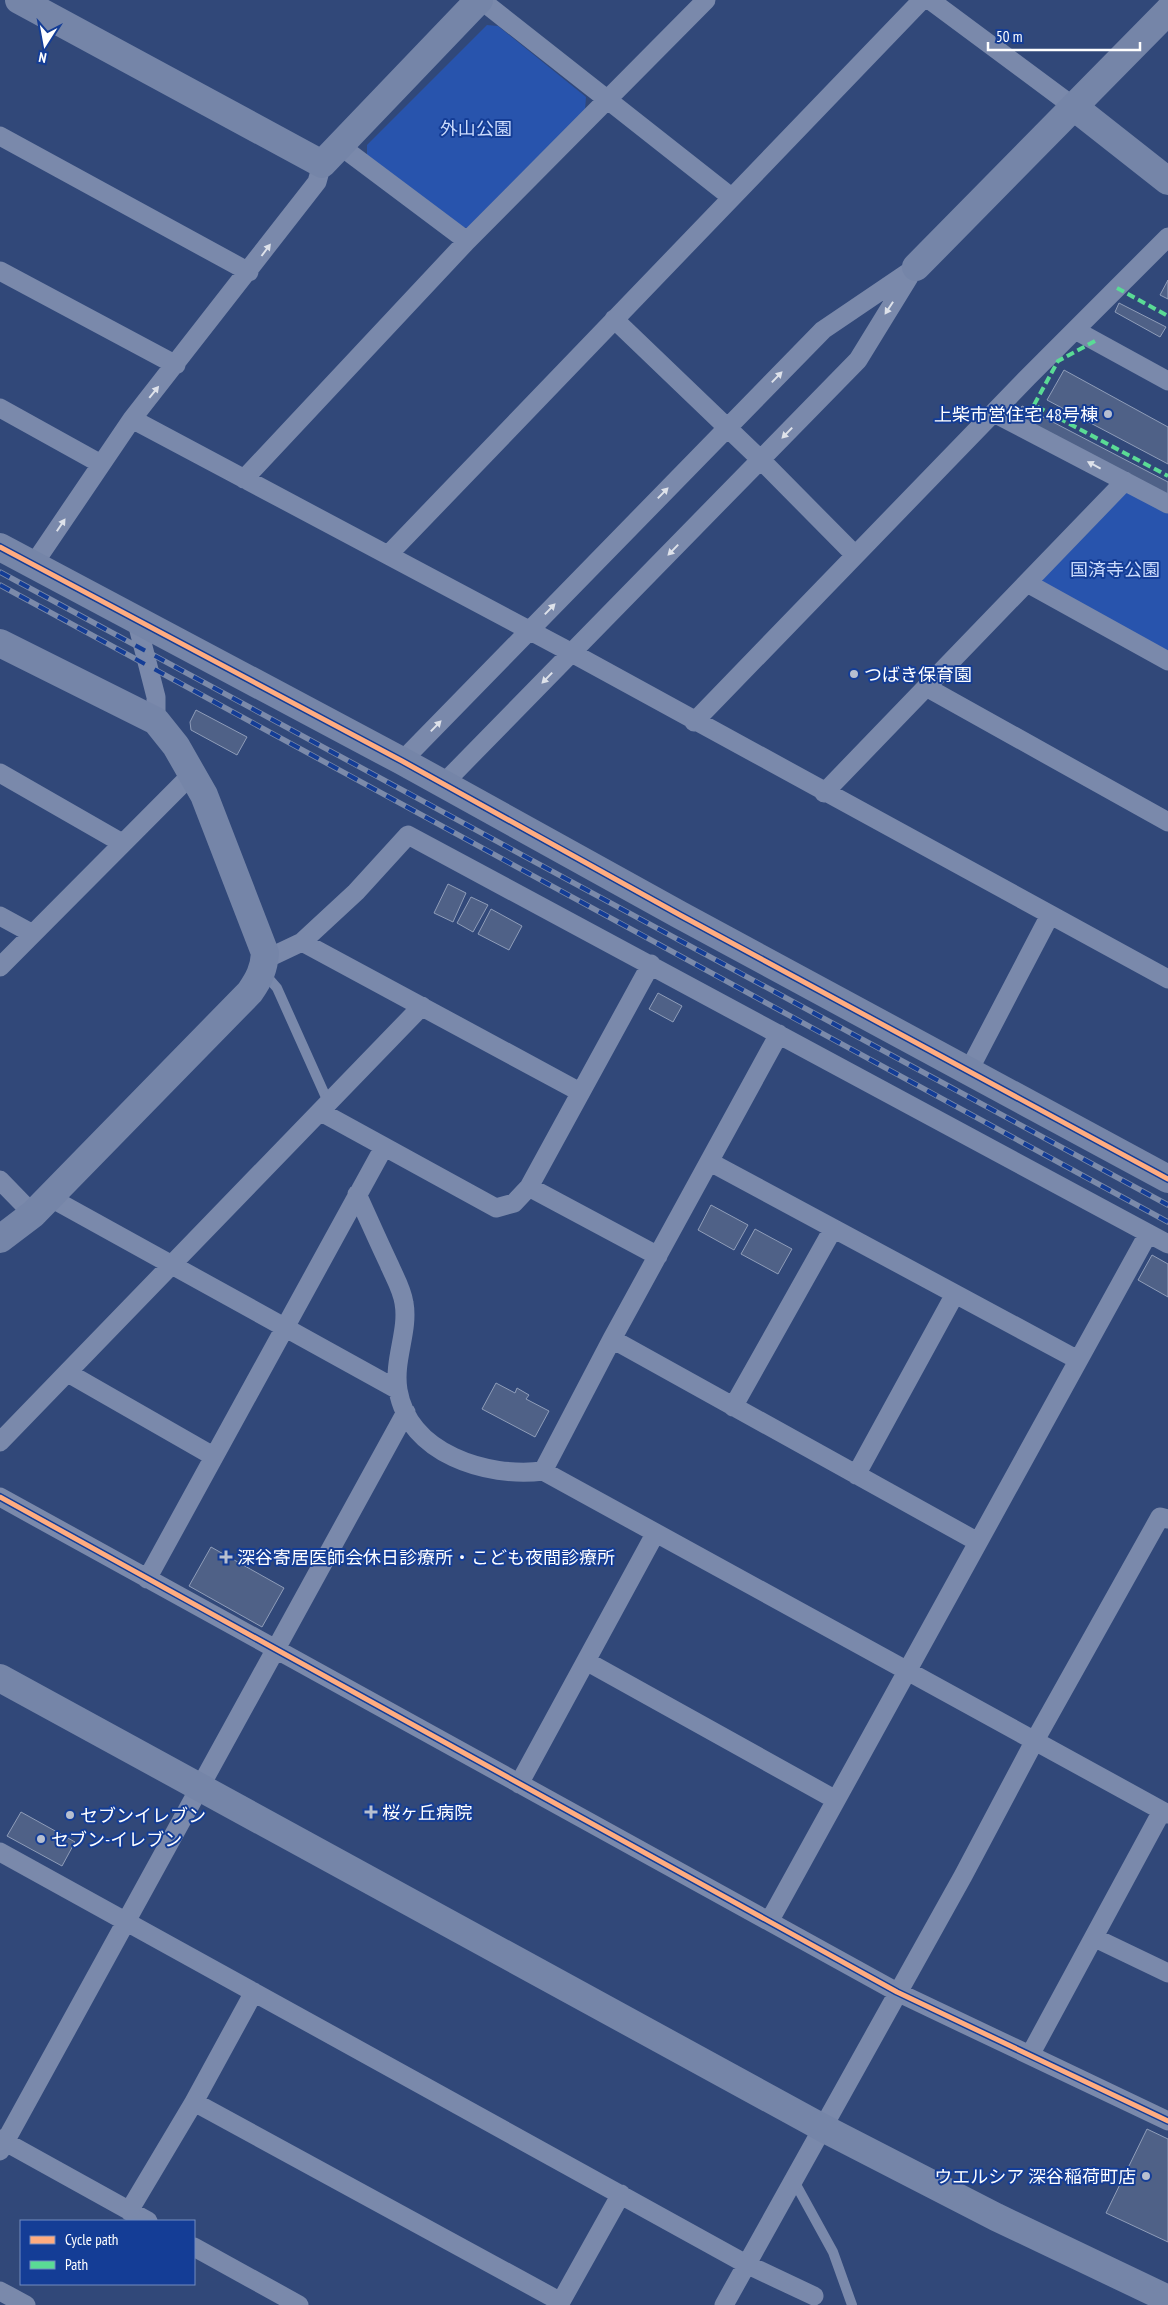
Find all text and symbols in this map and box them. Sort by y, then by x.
north arrow [20,20,70,70]
scale bar [988,20,1140,52]
text: 50 m [996,27,1022,46]
text: N [37,48,48,67]
park label: 外山公園 [440,117,512,140]
one-way arrow [260,244,271,257]
one-way arrow [884,301,894,315]
one-way arrow [770,371,782,383]
one-way arrow [149,386,160,399]
place label: 上柴市営住宅 48号棟 [934,403,1098,426]
marker: 上柴市営住宅 48号棟 [1102,408,1114,420]
one-way arrow [781,427,793,439]
one-way arrow [1087,461,1101,469]
one-way arrow [657,487,669,499]
one-way arrow [56,518,66,531]
one-way arrow [668,543,680,555]
park label: 国済寺公園 [1070,558,1160,581]
one-way arrow [544,604,556,616]
place label: つばき保育園 [864,663,972,686]
marker: つばき保育園 [848,668,860,680]
one-way arrow [542,672,554,684]
one-way arrow [430,720,442,732]
place label: 深谷寄居医師会休日診療所・こども夜間診療所 [237,1546,615,1569]
marker: 深谷寄居医師会休日診療所・こども夜間診療所 [219,1550,233,1564]
place label: 桜ヶ丘病院 [382,1801,472,1824]
place label: セブンイレブン [80,1804,206,1827]
marker: 桜ヶ丘病院 [364,1805,378,1819]
marker: セブンイレブン [64,1809,76,1821]
place label: セブン-イレブン [51,1828,182,1851]
marker: セブン-イレブン [35,1833,47,1845]
place label: ウエルシア 深谷稲荷町店 [934,2165,1136,2188]
marker: ウエルシア 深谷稲荷町店 [1140,2170,1152,2182]
legend [20,2220,195,2285]
text: Cycle path [65,2230,118,2249]
text: Path [65,2255,88,2274]

